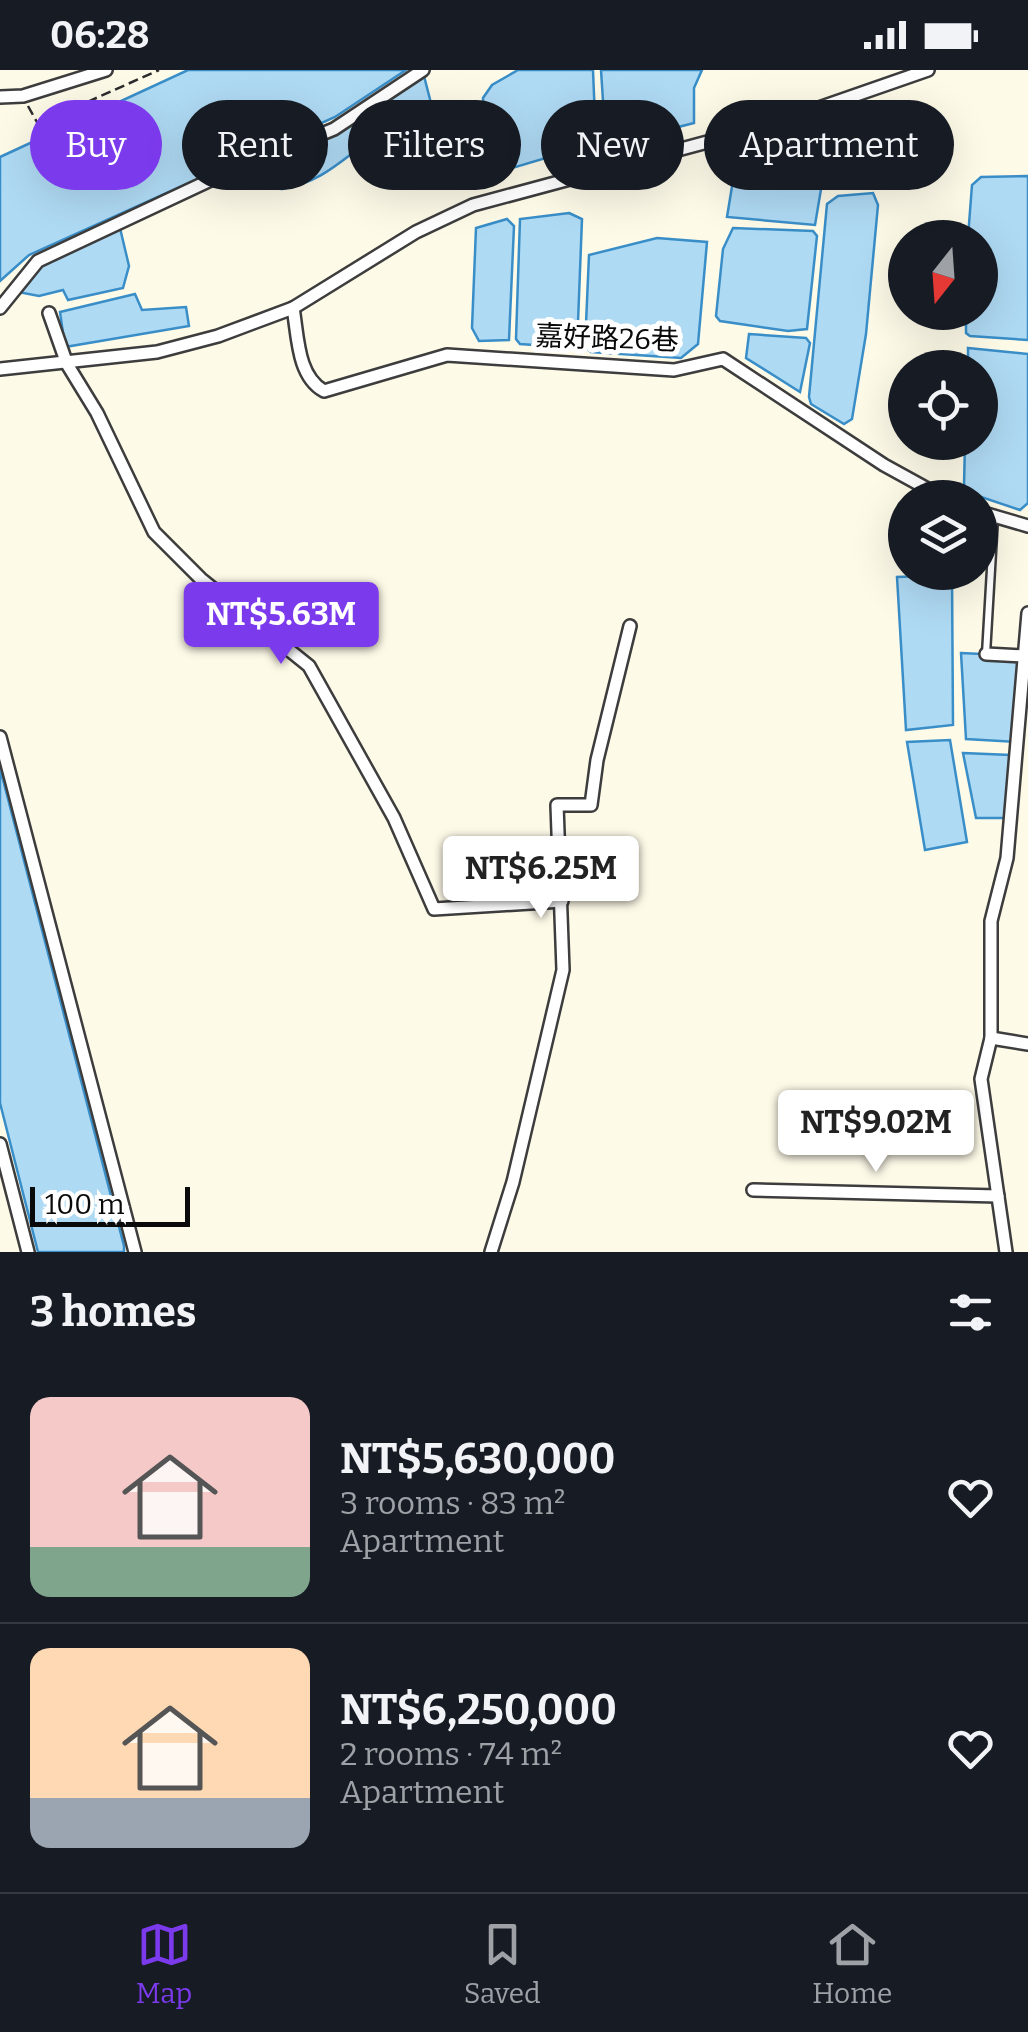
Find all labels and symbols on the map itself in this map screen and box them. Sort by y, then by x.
north arrow [888,220,998,330]
street label: 嘉好路26巷 [535,319,679,357]
pin: NT$5.63M [178,582,384,667]
pin: NT$6.25M [438,836,644,921]
pin: NT$9.02M [773,1090,979,1175]
scale bar [30,1182,190,1226]

